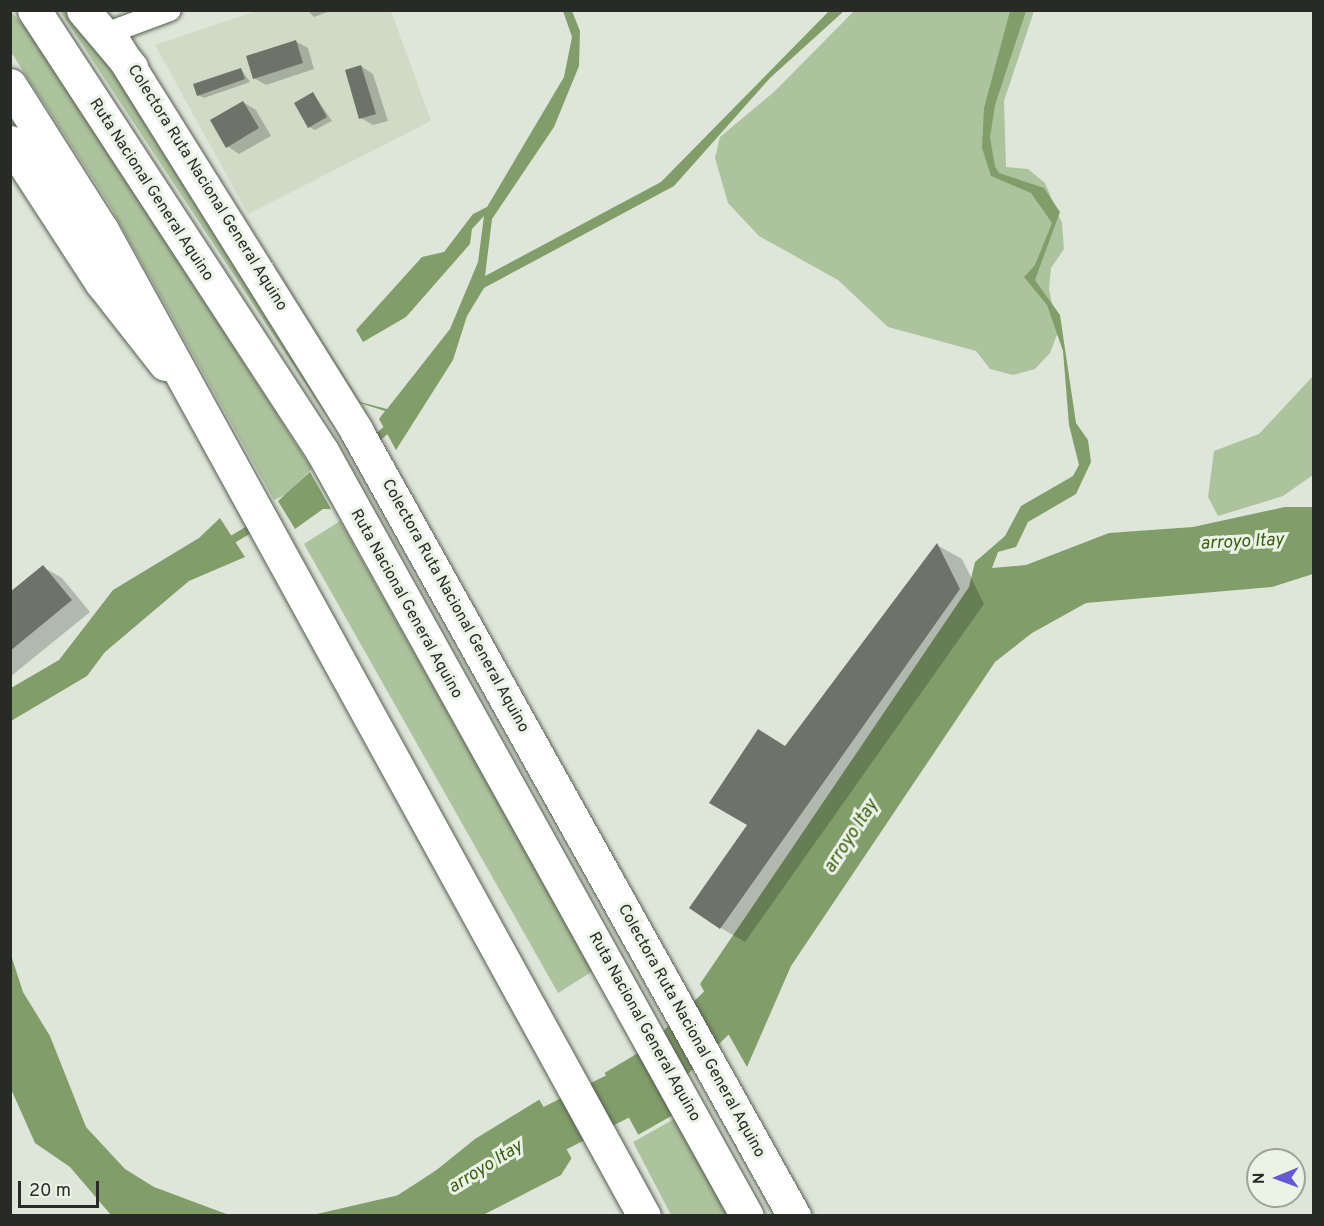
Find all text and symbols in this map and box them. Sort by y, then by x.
street label: Colectora Ruta Nacional General Aquino [123,61,291,315]
street label: Ruta Nacional General Aquino [85,95,217,285]
street label: Colectora Ruta Nacional General Aquino [377,476,533,736]
street label: Ruta Nacional General Aquino [346,506,466,702]
water label: arroyo Itay [1200,530,1284,556]
water label: arroyo Itay [820,796,884,878]
street label: Colectora Ruta Nacional General Aquino [613,901,769,1161]
street label: Ruta Nacional General Aquino [584,929,704,1125]
water label: arroyo Itay [445,1137,527,1199]
north arrow [1246,1148,1306,1208]
scale bar [21,1169,102,1207]
text: N [1250,1172,1270,1184]
text: 20 m [29,1180,71,1203]

